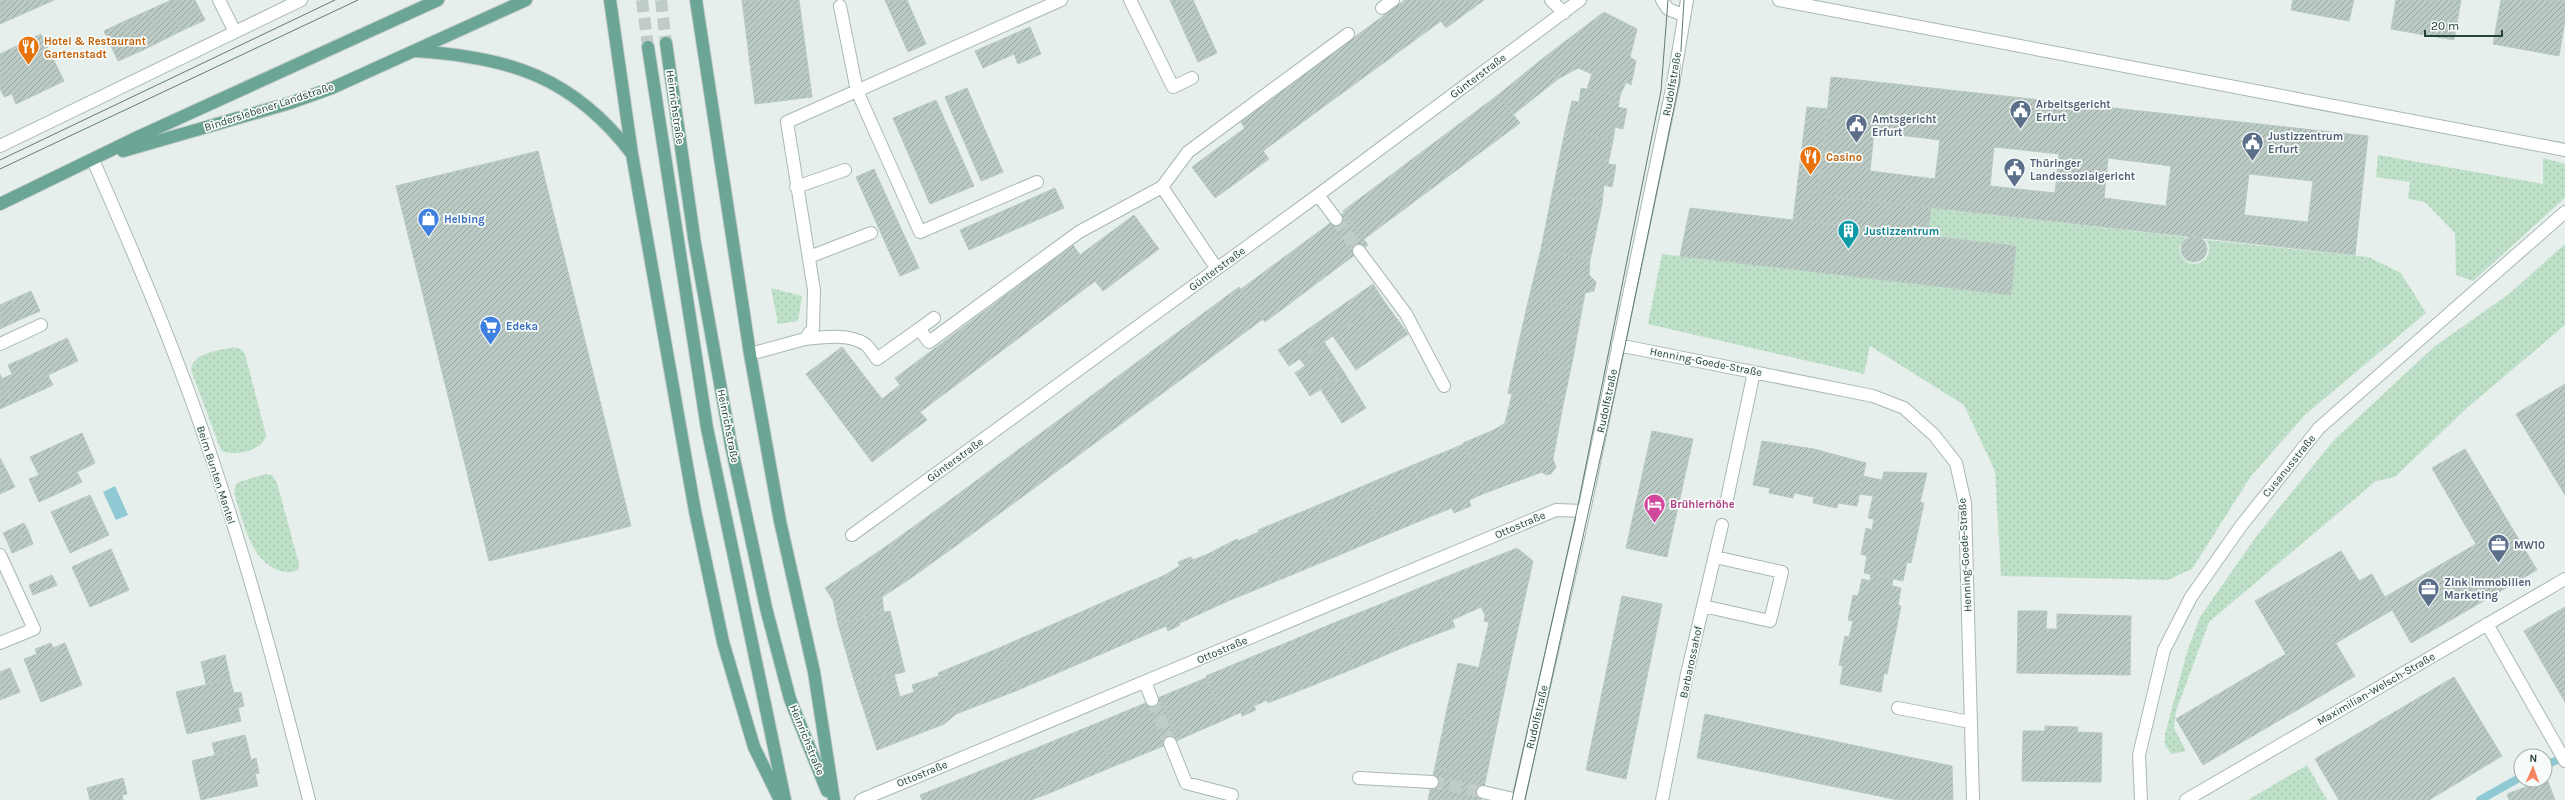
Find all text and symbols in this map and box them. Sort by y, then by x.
scale bar [2425,12,2502,38]
text: 20 m [2431,19,2459,33]
restaurant icon: Hotel & Restaurant Gartenstadt [15,34,41,67]
place label: Hotel & Restaurant Gartenstadt [44,35,147,61]
street label: Günterstraße [1448,51,1509,101]
street label: Rudolfstraße [1660,51,1684,117]
street label: Heinrichstraße [663,69,687,145]
street label: Binderslebener Landstraße [203,80,336,134]
public building icon: Arbeitsgericht Erfurt [2008,97,2034,130]
place label: Arbeitsgericht Erfurt [2036,98,2111,124]
public building icon: Amtsgericht Erfurt [1844,112,1870,145]
place label: Amtsgericht Erfurt [1872,113,1937,139]
public building icon: Justizzentrum Erfurt [2240,129,2266,162]
place label: Justizzentrum Erfurt [2268,130,2343,156]
restaurant icon: Casino [1798,144,1824,177]
place label: Casino [1826,151,1862,164]
public building icon: Thüringer Landessozialgericht [2001,156,2027,189]
place label: Thüringer Landessozialgericht [2030,157,2136,183]
shop icon: Helbing [415,206,441,239]
place label: Helbing [444,213,485,226]
building icon: Justizzentrum [1835,218,1861,251]
place label: Justizzentrum [1864,225,1939,238]
street label: Günterstraße [1186,244,1248,294]
supermarket icon: Edeka [477,313,503,346]
place label: Edeka [506,320,538,333]
street label: Henning-Goede-Straße [1649,345,1764,379]
street label: Rudolfstraße [1594,368,1620,434]
street label: Heinrichstraße [714,388,742,464]
street label: Beim Bunten Mantel [194,424,238,526]
street label: Cusanusstraße [2260,432,2318,500]
street label: Günterstraße [924,435,986,485]
hotel icon: Brühlerhöhe [1641,491,1667,524]
street label: Henning-Goede-Straße [1956,497,1974,612]
place label: Brühlerhöhe [1670,498,1735,511]
street label: Ottostraße [1493,508,1548,541]
office icon: MW10 [2485,532,2511,565]
place label: MW10 [2514,539,2545,552]
office icon: Zink Immobilien Marketing [2416,575,2442,608]
place label: Zink Immobilien Marketing [2444,576,2531,602]
street label: Barbarossahof [1677,624,1705,699]
street label: Ottostraße [1195,633,1250,666]
street label: Maximilian-Welsch-Straße [2315,650,2438,728]
street label: Rudolfstraße [1523,684,1551,750]
street label: Heinrichstraße [787,703,827,777]
north arrow [2513,748,2553,788]
text: N [2529,752,2538,765]
street label: Ottostraße [895,758,950,790]

